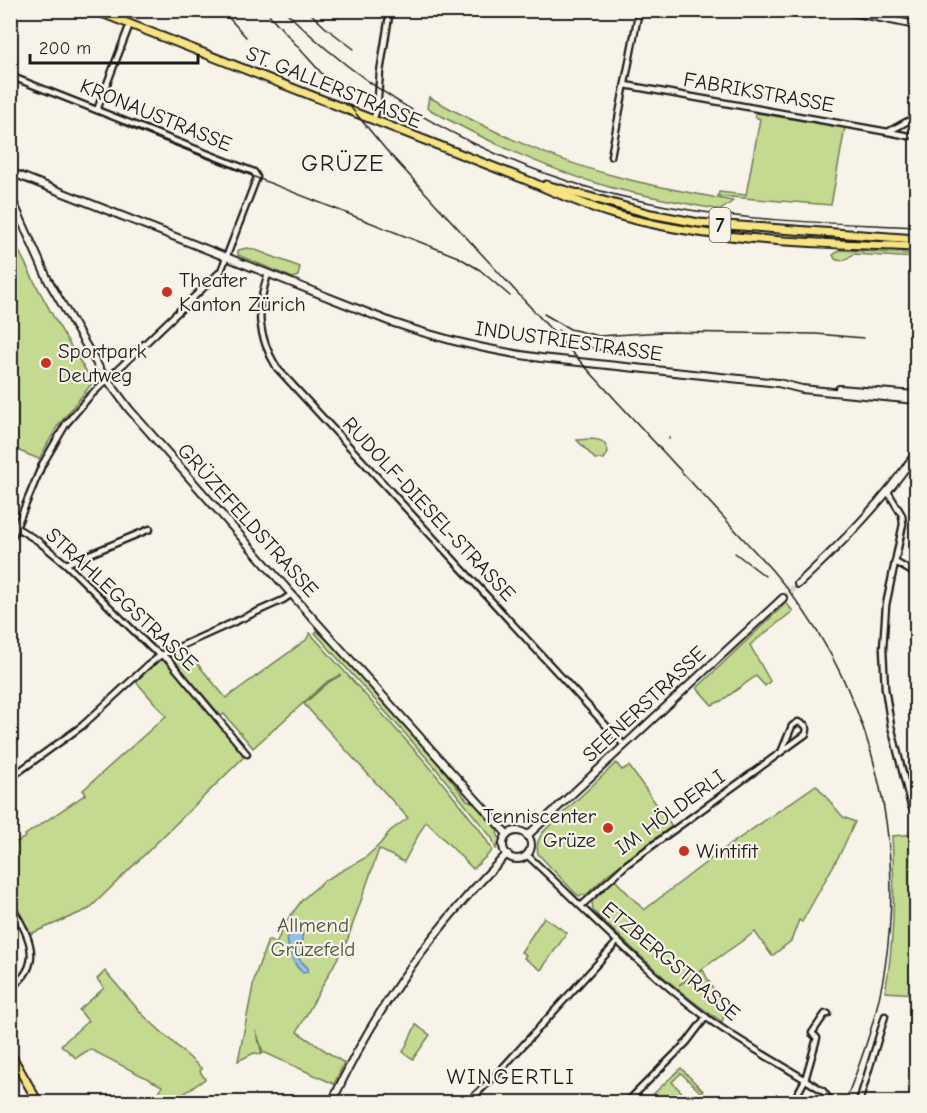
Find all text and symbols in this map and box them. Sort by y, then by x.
scale bar [30,27,198,65]
text: 200 m [39,38,91,59]
street label: ST. GALLERSTRASSE [243,41,425,133]
street label: FABRIKSTRASSE [682,67,836,117]
street label: KRONAUSTRASSE [77,74,235,156]
district label: GRÜZE [301,149,385,177]
road number: 7 [710,208,730,242]
place label: Theater Kanton Zürich [179,268,306,316]
marker: Theater Kanton Zürich [160,285,174,299]
street label: INDUSTRIESTRASSE [474,316,664,366]
place label: Sportpark Deutweg [58,339,147,387]
marker: Sportpark Deutweg [39,356,53,370]
street label: RUDOLF-DIESEL-STRASSE [338,412,520,606]
street label: GRÜZEFELDSTRASSE [173,438,323,602]
street label: STRAHLEGGSTRASSE [41,522,203,676]
street label: SEENERSTRASSE [578,641,710,767]
street label: IM HÖLDERLI [611,764,729,860]
place label: Tenniscenter Grüze [483,804,597,852]
marker: Tenniscenter Grüze [601,821,615,835]
place label: Wintifit [696,839,759,863]
marker: Wintifit [677,844,691,858]
street label: ETZBERGSTRASSE [597,896,745,1026]
park label: Allmend Grüzefeld [271,913,356,961]
district label: WINGERTLI [447,1064,575,1090]

